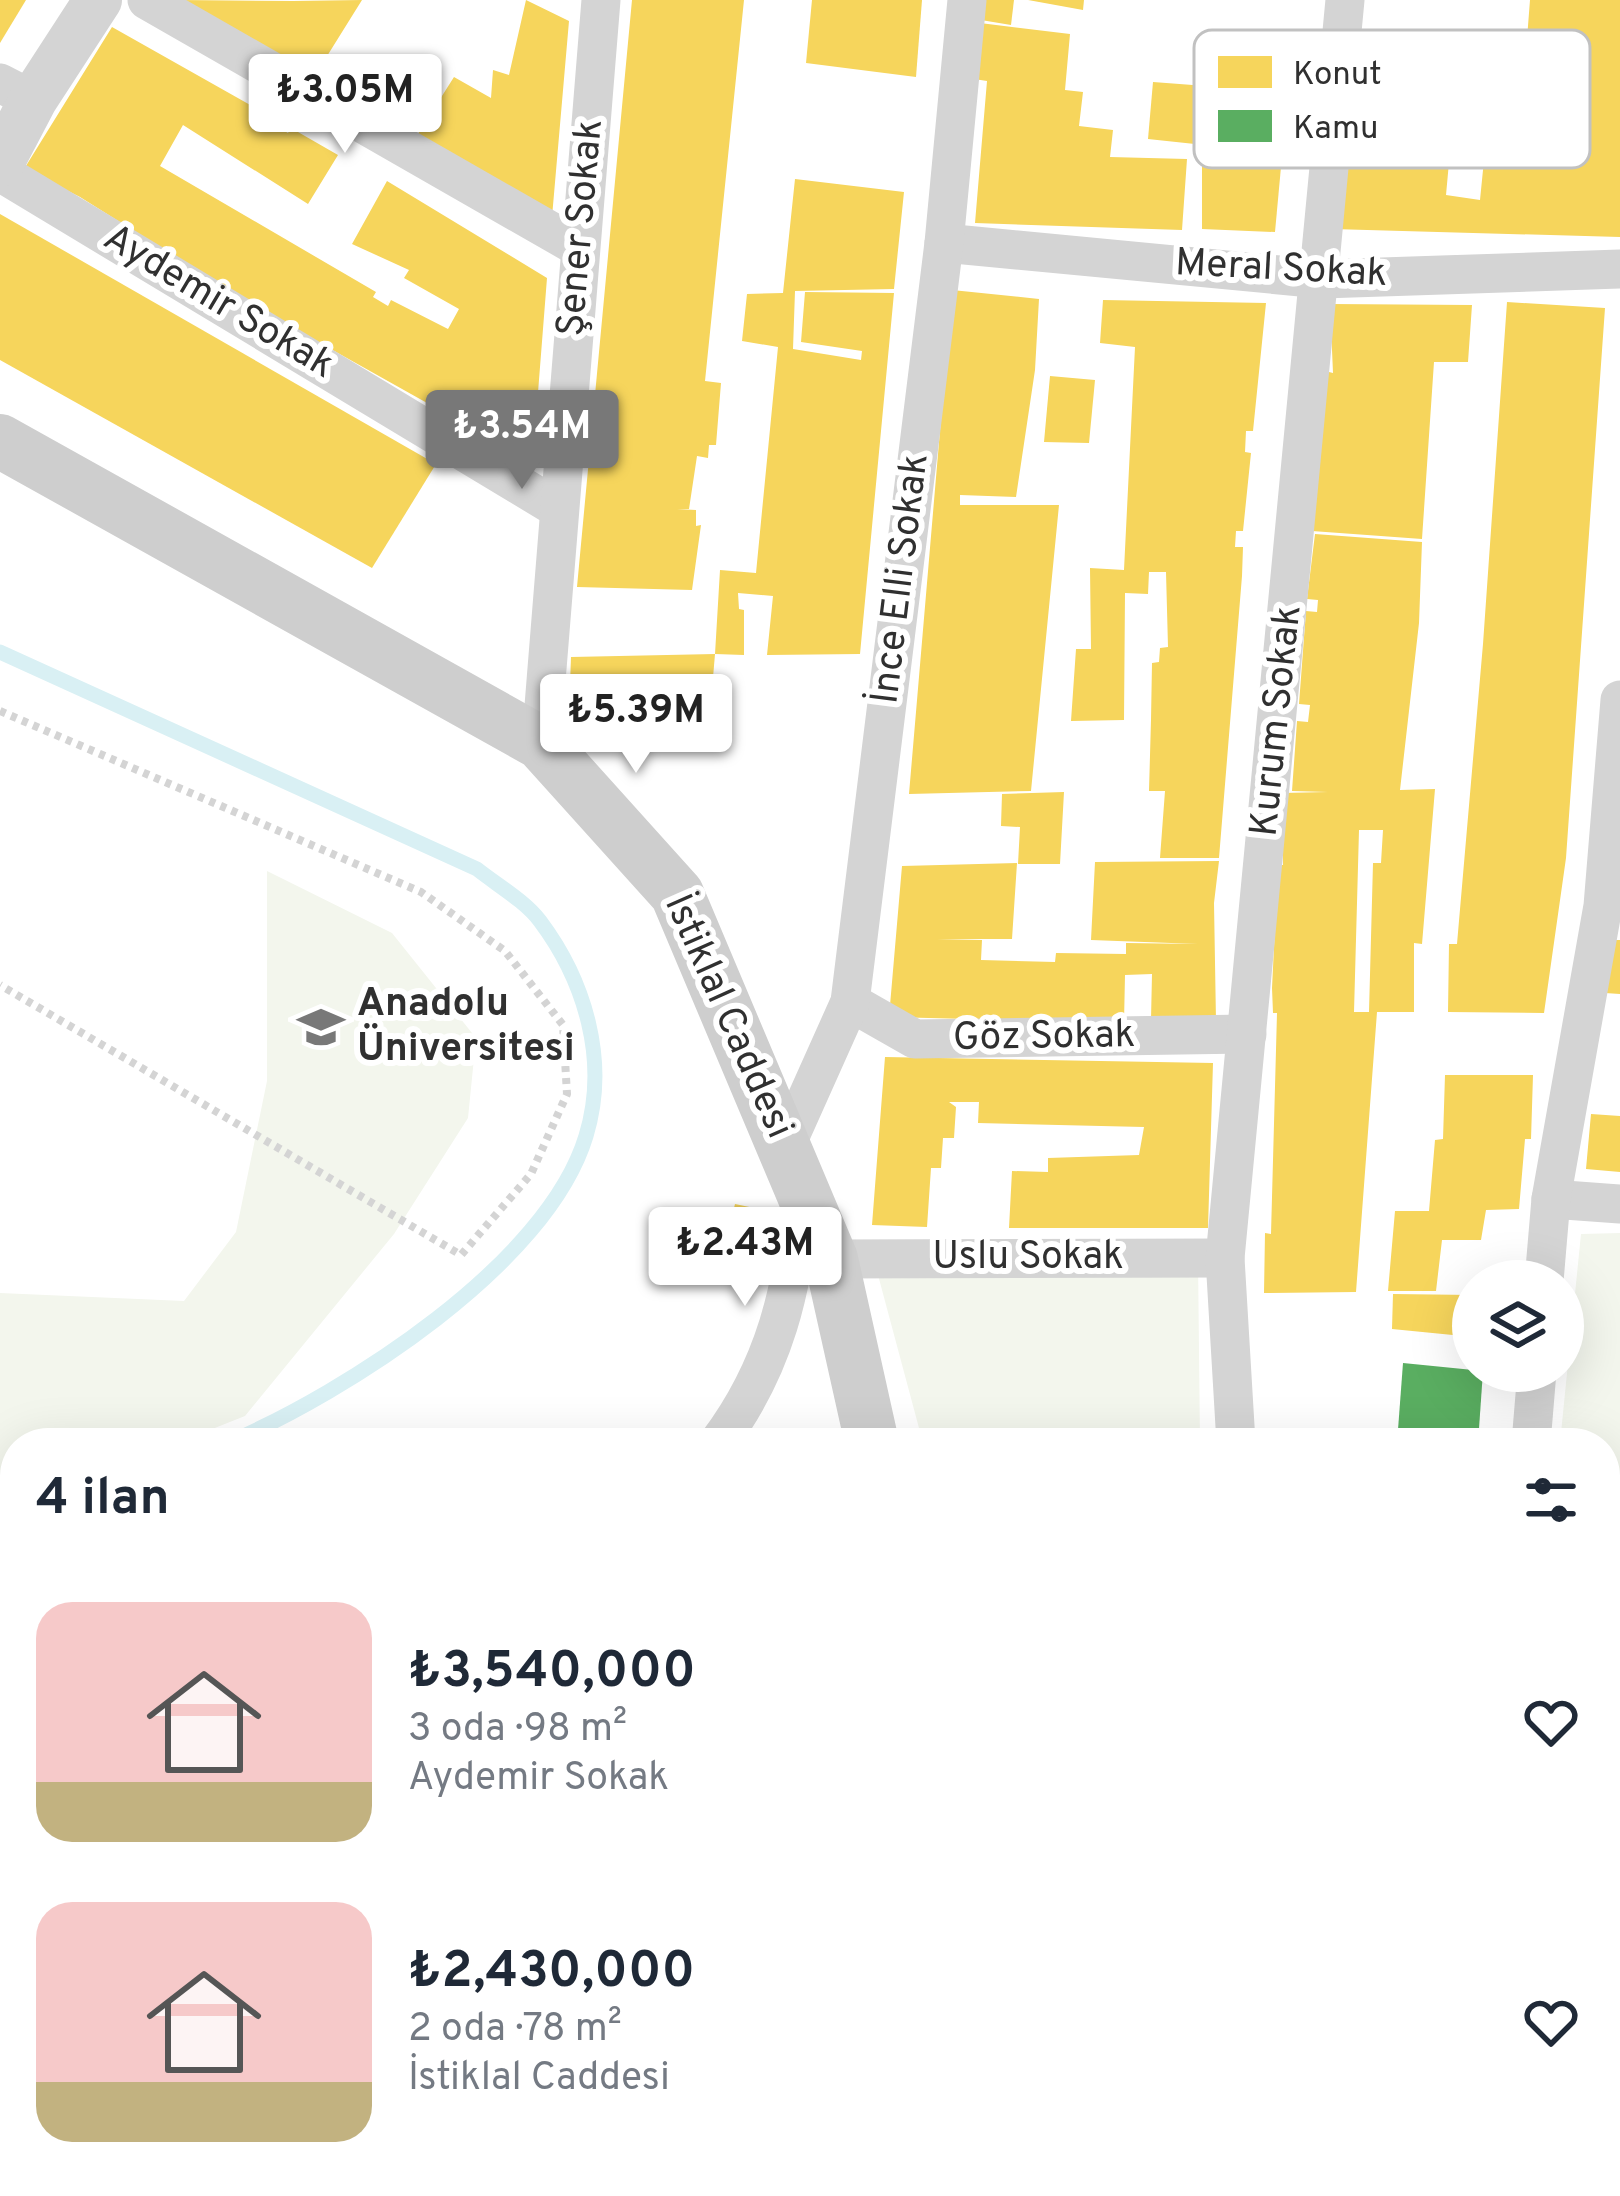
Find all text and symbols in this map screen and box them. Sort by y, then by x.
legend [1194,30,1590,168]
pin: ₺3.05M [247,54,443,156]
text: Konut [1293,55,1382,97]
text: ₺3.05M [276,68,414,117]
text: Kamu [1293,109,1379,151]
street label: Şener Sokak [548,117,616,339]
street label: Aydemir Sokak [94,215,342,391]
street label: Meral Sokak [1174,240,1388,300]
pin: ₺3.54M [424,390,620,492]
text: ₺3.54M [453,404,591,453]
street label: İnce Elli Sokak [860,451,942,707]
street label: Kurum Sokak [1241,603,1315,839]
pin: ₺5.39M [538,674,734,776]
text: ₺5.39M [567,688,705,737]
street label: İstiklal Caddesi [651,887,804,1147]
place label: Anadolu Üniversitesi [357,981,575,1075]
school or university icon: Anadolu Üniversitesi [296,1002,346,1052]
street label: Göz Sokak [952,1012,1136,1064]
pin: ₺2.43M [647,1207,843,1309]
text: ₺2.43M [676,1221,814,1270]
street label: Uslu Sokak [932,1234,1124,1283]
map controls [1452,1260,1584,1392]
button: layers [1452,1260,1584,1392]
icon: filters [1518,1467,1584,1533]
text: 4 ilan [36,1468,170,1533]
text: ₺3,540,000 [408,1641,696,1706]
icon: home [132,1650,276,1794]
icon: heart [1518,1689,1584,1755]
text: 3 oda · 98 m² [408,1706,627,1755]
text: Aydemir Sokak [408,1755,669,1804]
text: ₺2,430,000 [408,1941,695,2006]
icon: home [132,1950,276,2094]
icon: heart [1518,1989,1584,2055]
text: 2 oda · 78 m² [408,2006,622,2055]
text: İstiklal Caddesi [408,2055,670,2104]

